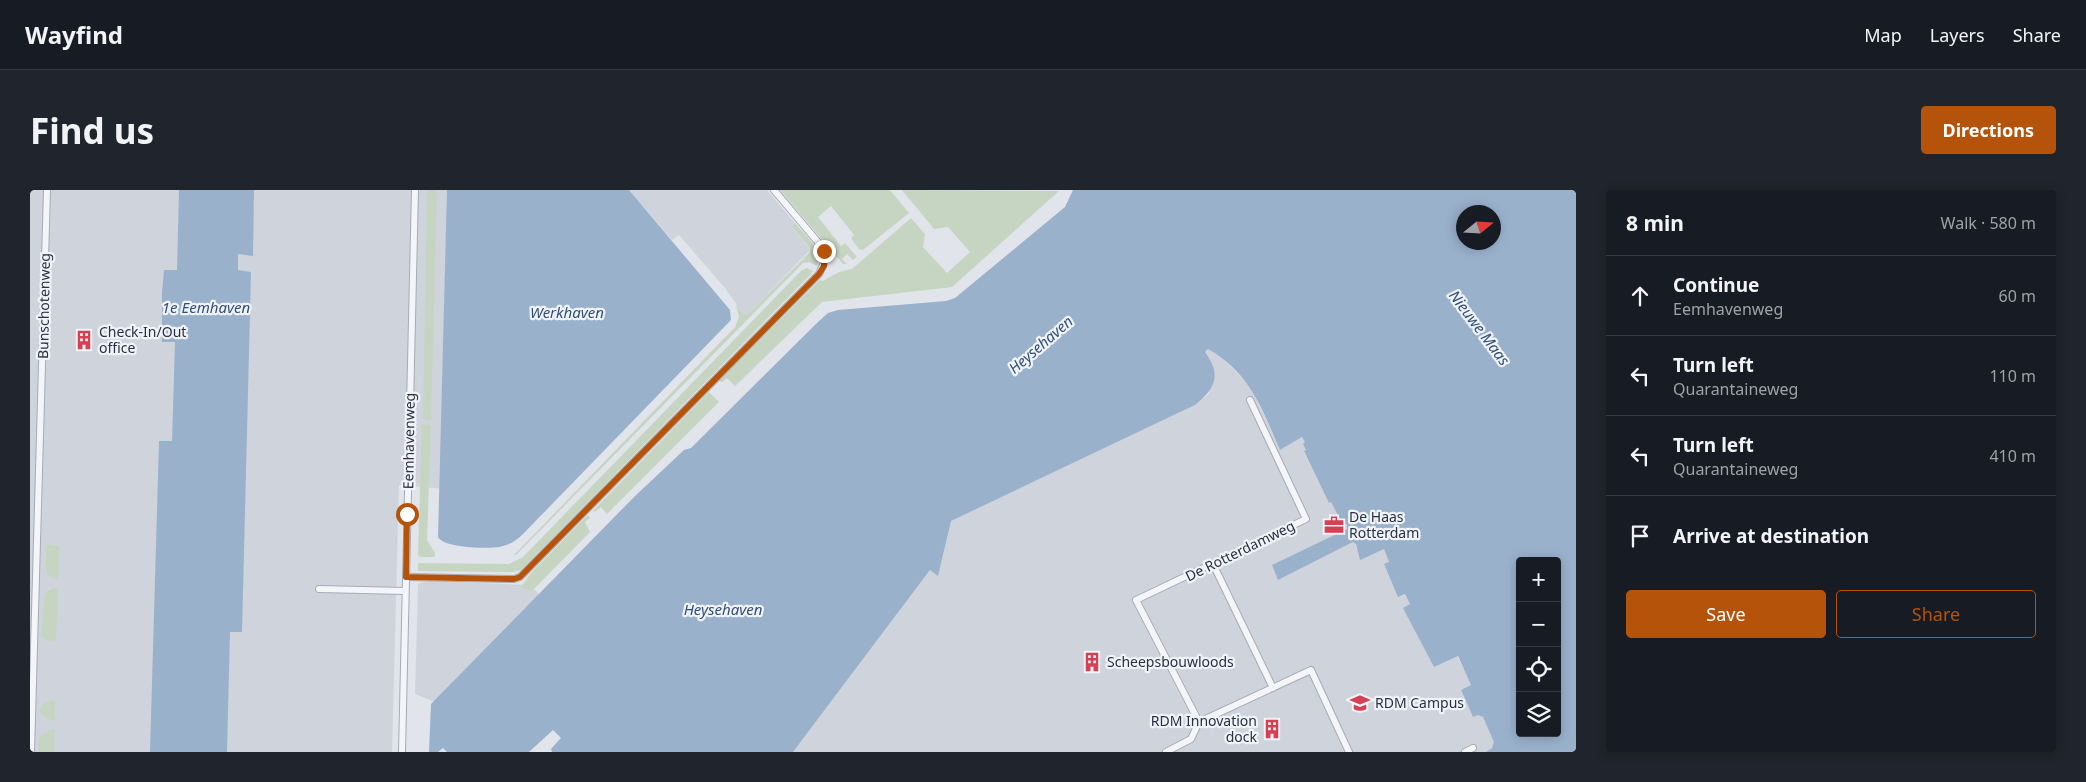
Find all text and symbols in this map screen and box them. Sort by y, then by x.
text: Wayfind [25,18,123,51]
text: Map [1864,23,1902,47]
text: Layers [1930,23,1985,47]
text: Share [2013,23,2061,47]
button: Directions [1921,106,2056,154]
text: Find us [30,107,154,154]
north arrow [1456,205,1501,250]
text: 8 min [1626,209,1684,237]
text: Walk · 580 m [1941,212,2036,234]
route end [813,240,836,263]
street label: Bunschotenweg [33,253,54,359]
text: Continue [1673,272,1759,298]
icon: ahead [1626,282,1654,310]
text: 60 m [1999,285,2036,307]
water label: Nieuwe Maas [1445,286,1515,369]
water label: 1e Eemhaven [162,297,250,317]
text: Eemhavenweg [1673,298,1783,320]
water label: Werkhaven [530,302,604,322]
water label: Heysehaven [1004,311,1077,378]
place label: Check-In/Out office [99,322,186,357]
building icon: Check-In/Out office [73,329,95,351]
text: Turn left [1673,352,1754,378]
icon: left [1626,362,1654,390]
text: 110 m [1989,365,2036,387]
text: Quarantaineweg [1673,378,1798,400]
street label: Eemhavenweg [398,393,419,489]
text: Turn left [1673,432,1754,458]
icon: left [1626,442,1654,470]
text: 410 m [1989,445,2036,467]
text: Quarantaineweg [1673,458,1798,480]
route start [396,503,419,526]
place label: De Haas Rotterdam [1349,507,1419,542]
office icon: De Haas Rotterdam [1323,514,1345,536]
street label: De Rotterdamweg [1182,516,1298,585]
icon: arrive [1626,522,1654,550]
text: Arrive at destination [1673,523,1869,549]
map controls [1516,557,1561,737]
button: + [1516,557,1561,602]
button: Save [1626,590,1826,638]
button: Share [1836,590,2036,638]
water label: Heysehaven [684,599,762,619]
button: − [1516,602,1561,647]
button: locate [1516,647,1561,692]
building icon: Scheepsbouwloods [1081,651,1103,673]
place label: Scheepsbouwloods [1107,652,1234,671]
school or university icon: RDM Campus [1349,692,1371,714]
button: layers [1516,692,1561,737]
place label: RDM Campus [1375,693,1464,712]
place label: RDM Innovation dock [1151,711,1258,746]
building icon: RDM Innovation dock [1261,718,1283,740]

